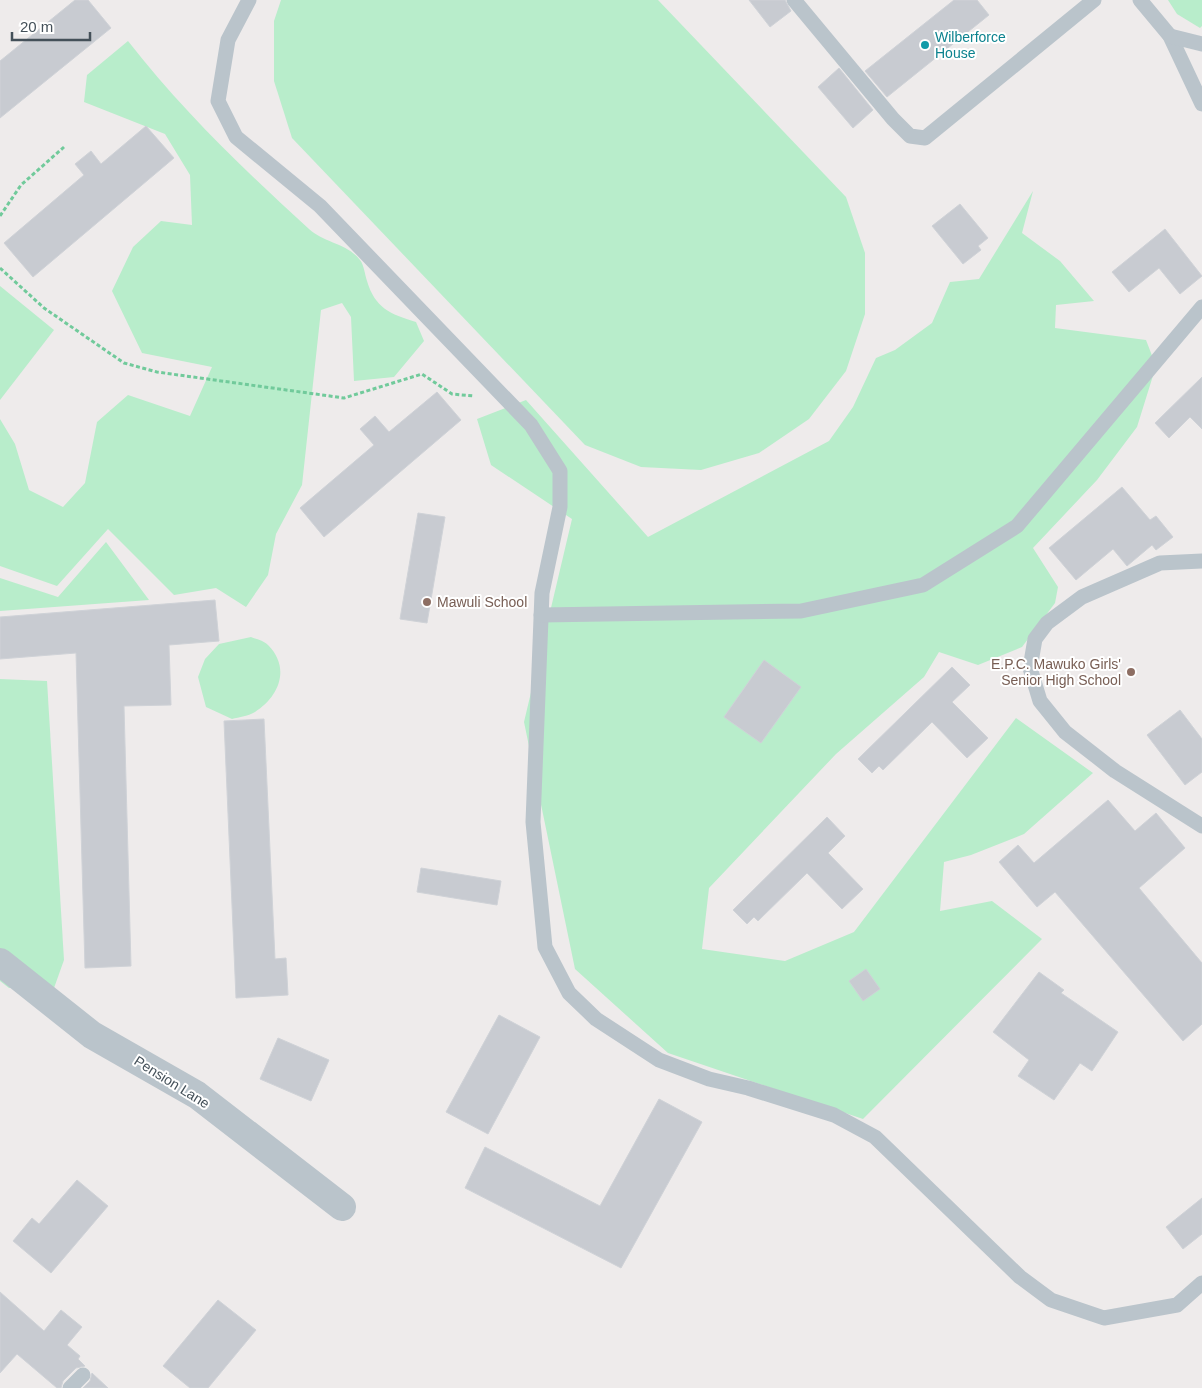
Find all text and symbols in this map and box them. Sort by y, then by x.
scale bar [12,10,90,42]
text: 20 m [20,18,53,35]
place label: Wilberforce House [935,29,1006,61]
marker: Wilberforce House [919,39,931,51]
place label: Mawuli School [437,594,527,610]
marker: Mawuli School [421,596,433,608]
place label: E.P.C. Mawuko Girls' Senior High School [991,656,1121,688]
marker: E.P.C. Mawuko Girls' Senior High School [1125,666,1137,678]
street label: Pension Lane [131,1053,213,1112]

